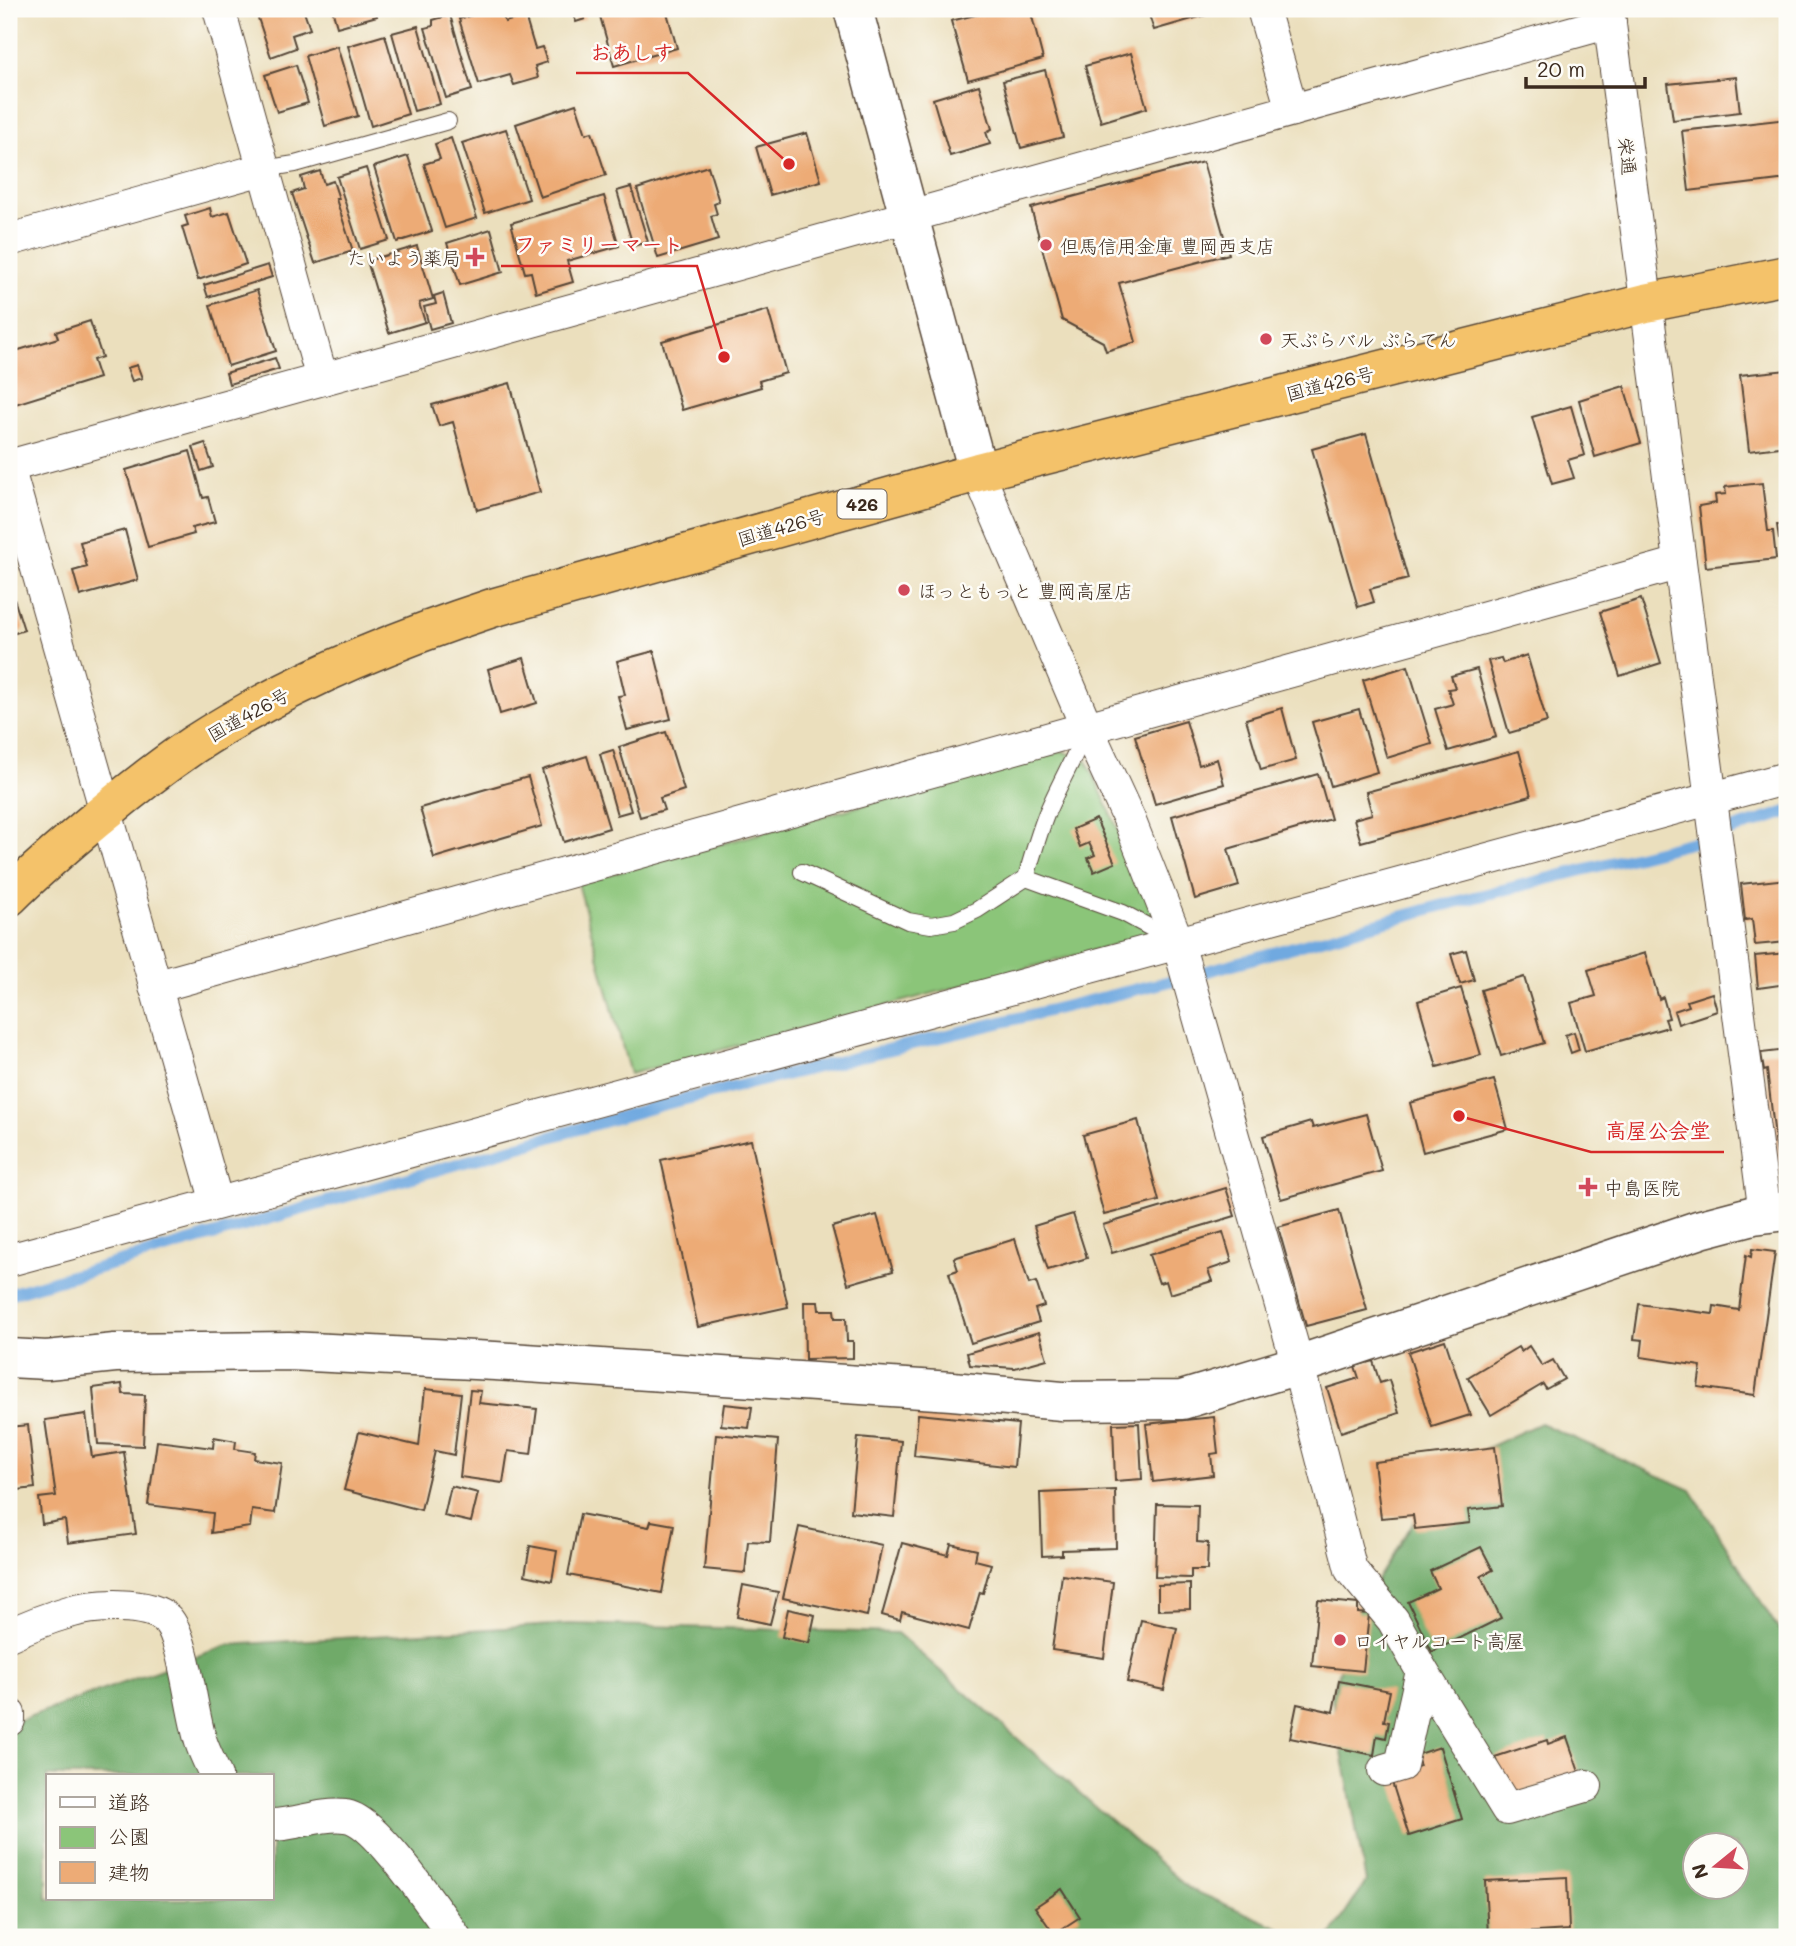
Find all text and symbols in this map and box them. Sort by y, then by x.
callout: おあしす [576,31,688,73]
text: おあしす [590,38,674,65]
scale bar [1526,46,1646,90]
text: 20 m [1537,55,1585,82]
street label: 栄通 [1613,136,1643,176]
callout: ファミリーマート [501,224,697,266]
text: ファミリーマート [515,230,683,257]
place label: 但馬信用金庫 豊岡西支店 [1060,233,1275,258]
marker: 但馬信用金庫 豊岡西支店 [1038,237,1054,253]
place label: たいよう薬局 [347,245,461,270]
marker: たいよう薬局 [467,249,483,265]
place label: 天ぷらバル ぷらてん [1280,327,1457,352]
marker: 天ぷらバル ぷらてん [1258,331,1274,347]
street label: 国道426号 [1283,360,1377,406]
road number: 426 [838,490,886,518]
street label: 国道426号 [734,503,828,551]
place label: ほっともっと 豊岡高屋店 [918,578,1133,603]
marker: ほっともっと 豊岡高屋店 [896,582,912,598]
street label: 国道426号 [202,681,294,747]
callout: 高屋公会堂 [1591,1110,1724,1152]
text: 高屋公会堂 [1606,1116,1711,1143]
place label: 中島医院 [1604,1175,1680,1200]
marker: 中島医院 [1578,1177,1598,1197]
place label: ロイヤルコート高屋 [1354,1628,1525,1653]
marker: ロイヤルコート高屋 [1332,1632,1348,1648]
legend [46,1774,273,1900]
text: 道路 [108,1788,150,1815]
text: 公園 [108,1822,150,1849]
north arrow [1680,1830,1750,1900]
text: 建物 [108,1858,150,1885]
text: N [1685,1861,1713,1882]

